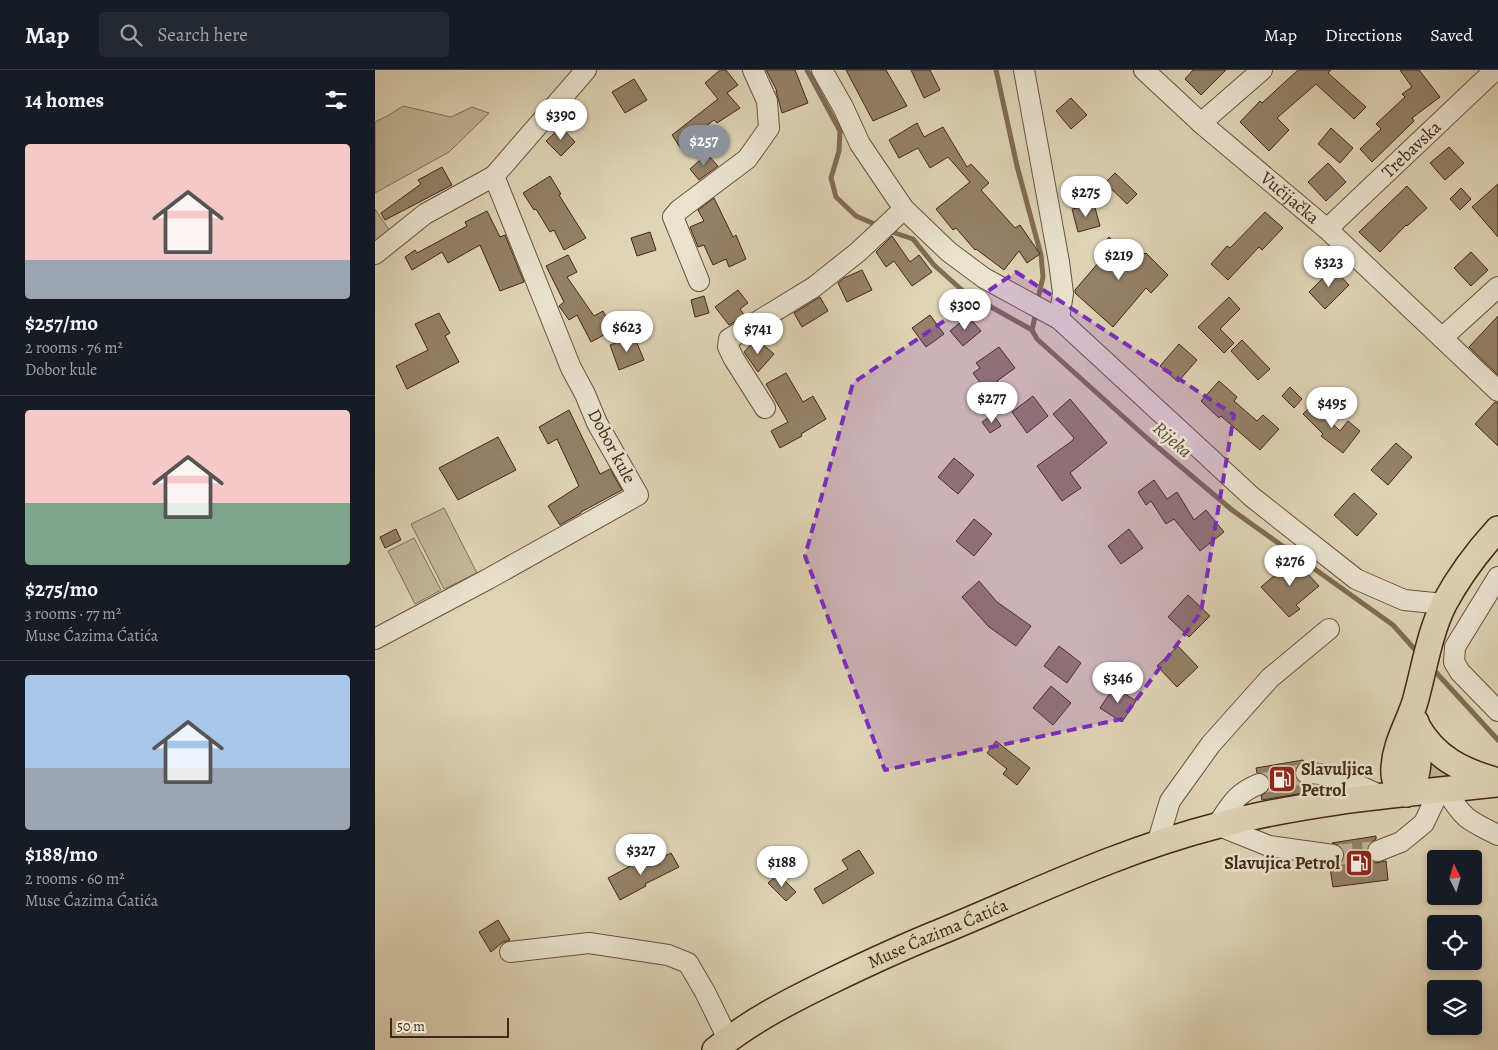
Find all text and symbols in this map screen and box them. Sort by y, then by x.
search box [99,12,449,57]
text: Map [25,19,69,51]
icon: search [117,21,145,49]
text: Search here [157,22,248,48]
text: Map [1264,23,1297,47]
text: Directions [1325,23,1402,47]
text: Saved [1430,23,1473,47]
text: 14 homes [25,86,104,114]
icon: filters [322,86,350,114]
pin: $390 [531,98,591,141]
text: $390 [546,104,576,126]
street label: Trebavska [1376,115,1447,183]
pin: $257 [674,124,734,167]
text: $257 [690,130,718,152]
street label: Vučijačka [1255,165,1325,230]
pin: $275 [1056,176,1116,218]
icon: home [143,177,233,267]
text: $275 [1072,181,1100,203]
pin: $219 [1089,238,1149,281]
text: $219 [1105,244,1133,266]
pin: $323 [1299,246,1359,288]
text: $323 [1315,251,1343,273]
pin: $300 [935,288,995,331]
text: $300 [950,294,980,316]
text: $257/mo [25,309,98,337]
pin: $623 [597,310,657,353]
pin: $741 [728,312,788,355]
text: $623 [612,316,642,338]
text: $741 [744,318,772,340]
text: 2 rooms · 76 m² [25,337,123,359]
text: Dobor kule [25,359,97,381]
pin: $277 [962,382,1022,424]
pin: $495 [1302,386,1362,429]
text: $277 [978,387,1006,409]
text: $495 [1317,392,1347,414]
street label: Dobor kule [582,404,642,488]
water label: Rijeka [1147,415,1198,464]
icon: home [143,442,233,532]
pin: $276 [1260,544,1320,587]
text: $276 [1275,550,1305,572]
text: $275/mo [25,575,98,603]
text: 3 rooms · 77 m² [25,603,121,625]
text: Muse Ćazima Ćatića [25,625,158,647]
pin: $346 [1088,662,1148,704]
text: $346 [1103,667,1133,689]
icon: home [143,707,233,797]
place label: Slavuljica Petrol [1301,757,1373,802]
fuel station icon: Slavuljica Petrol [1267,764,1297,794]
pin: $327 [611,834,671,876]
text: $327 [627,839,655,861]
text: $188/mo [25,840,98,868]
pin: $188 [752,846,812,888]
fuel station icon: Slavujica Petrol [1344,848,1374,878]
north arrow [1427,850,1483,905]
map controls [1427,850,1482,1035]
text: $188 [768,851,796,873]
place label: Slavujica Petrol [1224,851,1340,875]
text: 2 rooms · 60 m² [25,868,125,890]
text: Muse Ćazima Ćatića [25,890,158,912]
street label: Muse Ćazima Ćatića [864,893,1012,974]
button: locate [1427,915,1482,970]
button: layers [1427,980,1482,1035]
scale bar [390,1015,509,1038]
text: 50 m [397,1017,425,1036]

